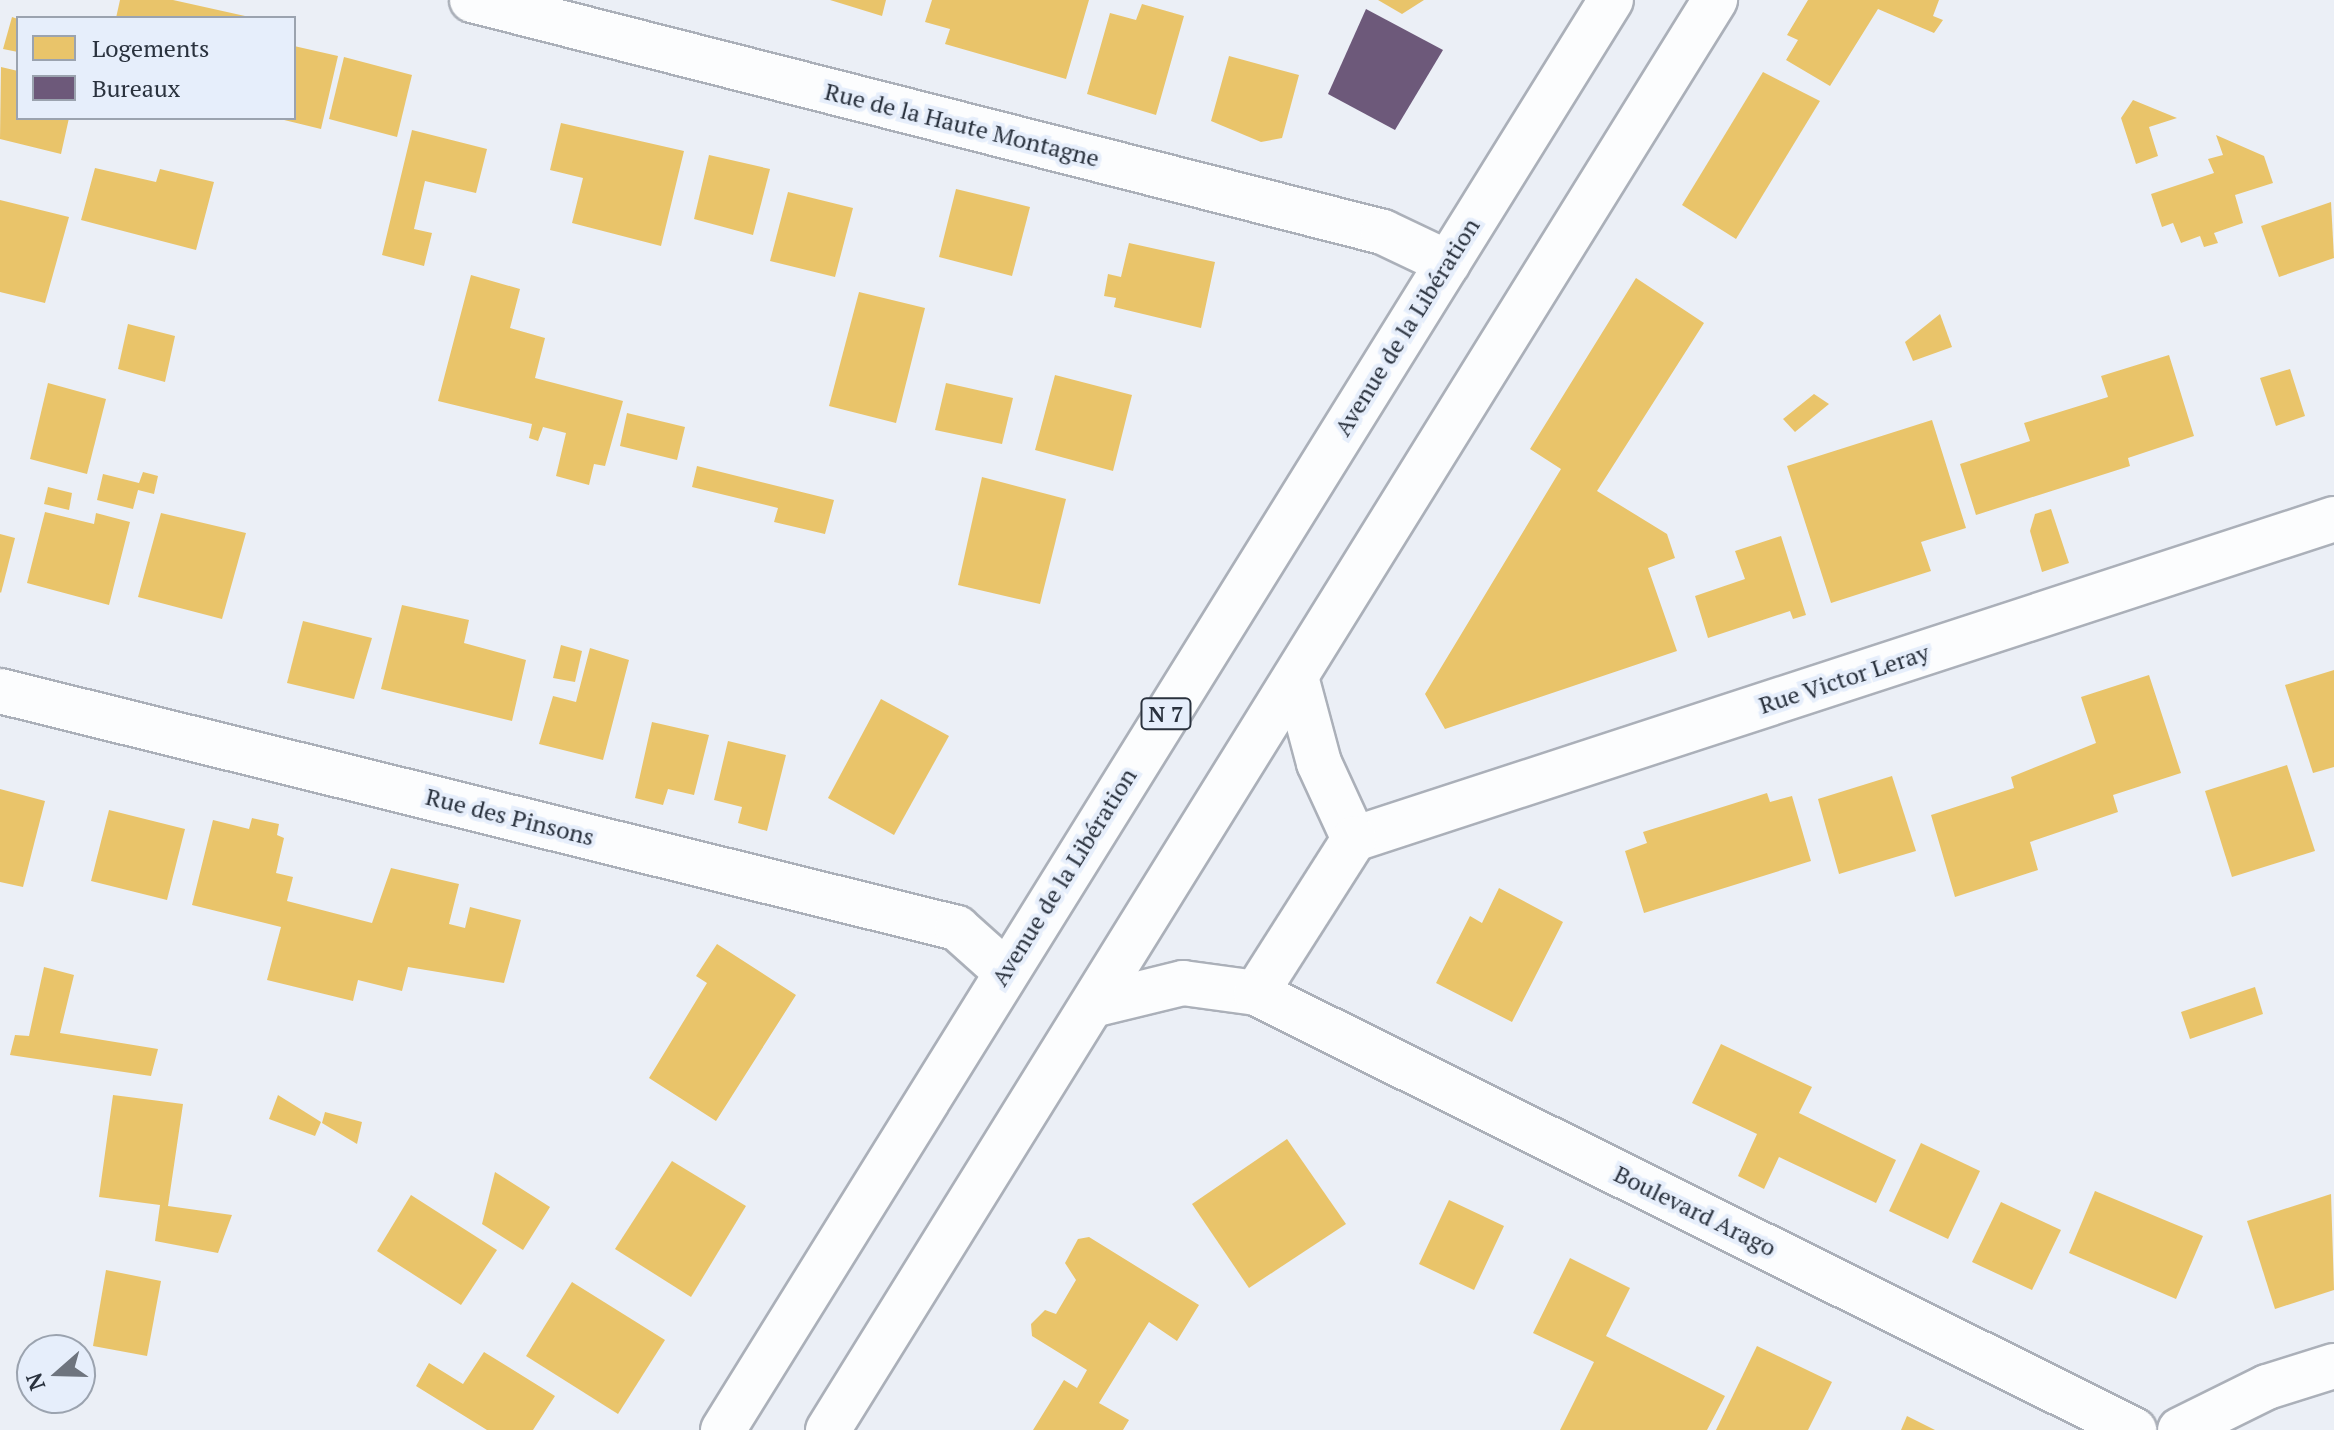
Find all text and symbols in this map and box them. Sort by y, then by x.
legend [16,16,296,120]
text: Logements [92,32,209,64]
text: Bureaux [92,72,180,104]
street label: Rue de la Haute Montagne [822,77,1102,173]
street label: Avenue de la Libération [1328,213,1486,441]
street label: Rue Victor Leray [1755,638,1933,720]
road number: N 7 [1140,696,1192,732]
street label: Avenue de la Libération [985,763,1143,991]
street label: Rue des Pinsons [423,782,597,852]
street label: Boulevard Arago [1609,1159,1781,1263]
north arrow [16,1334,96,1414]
text: N [18,1369,51,1394]

